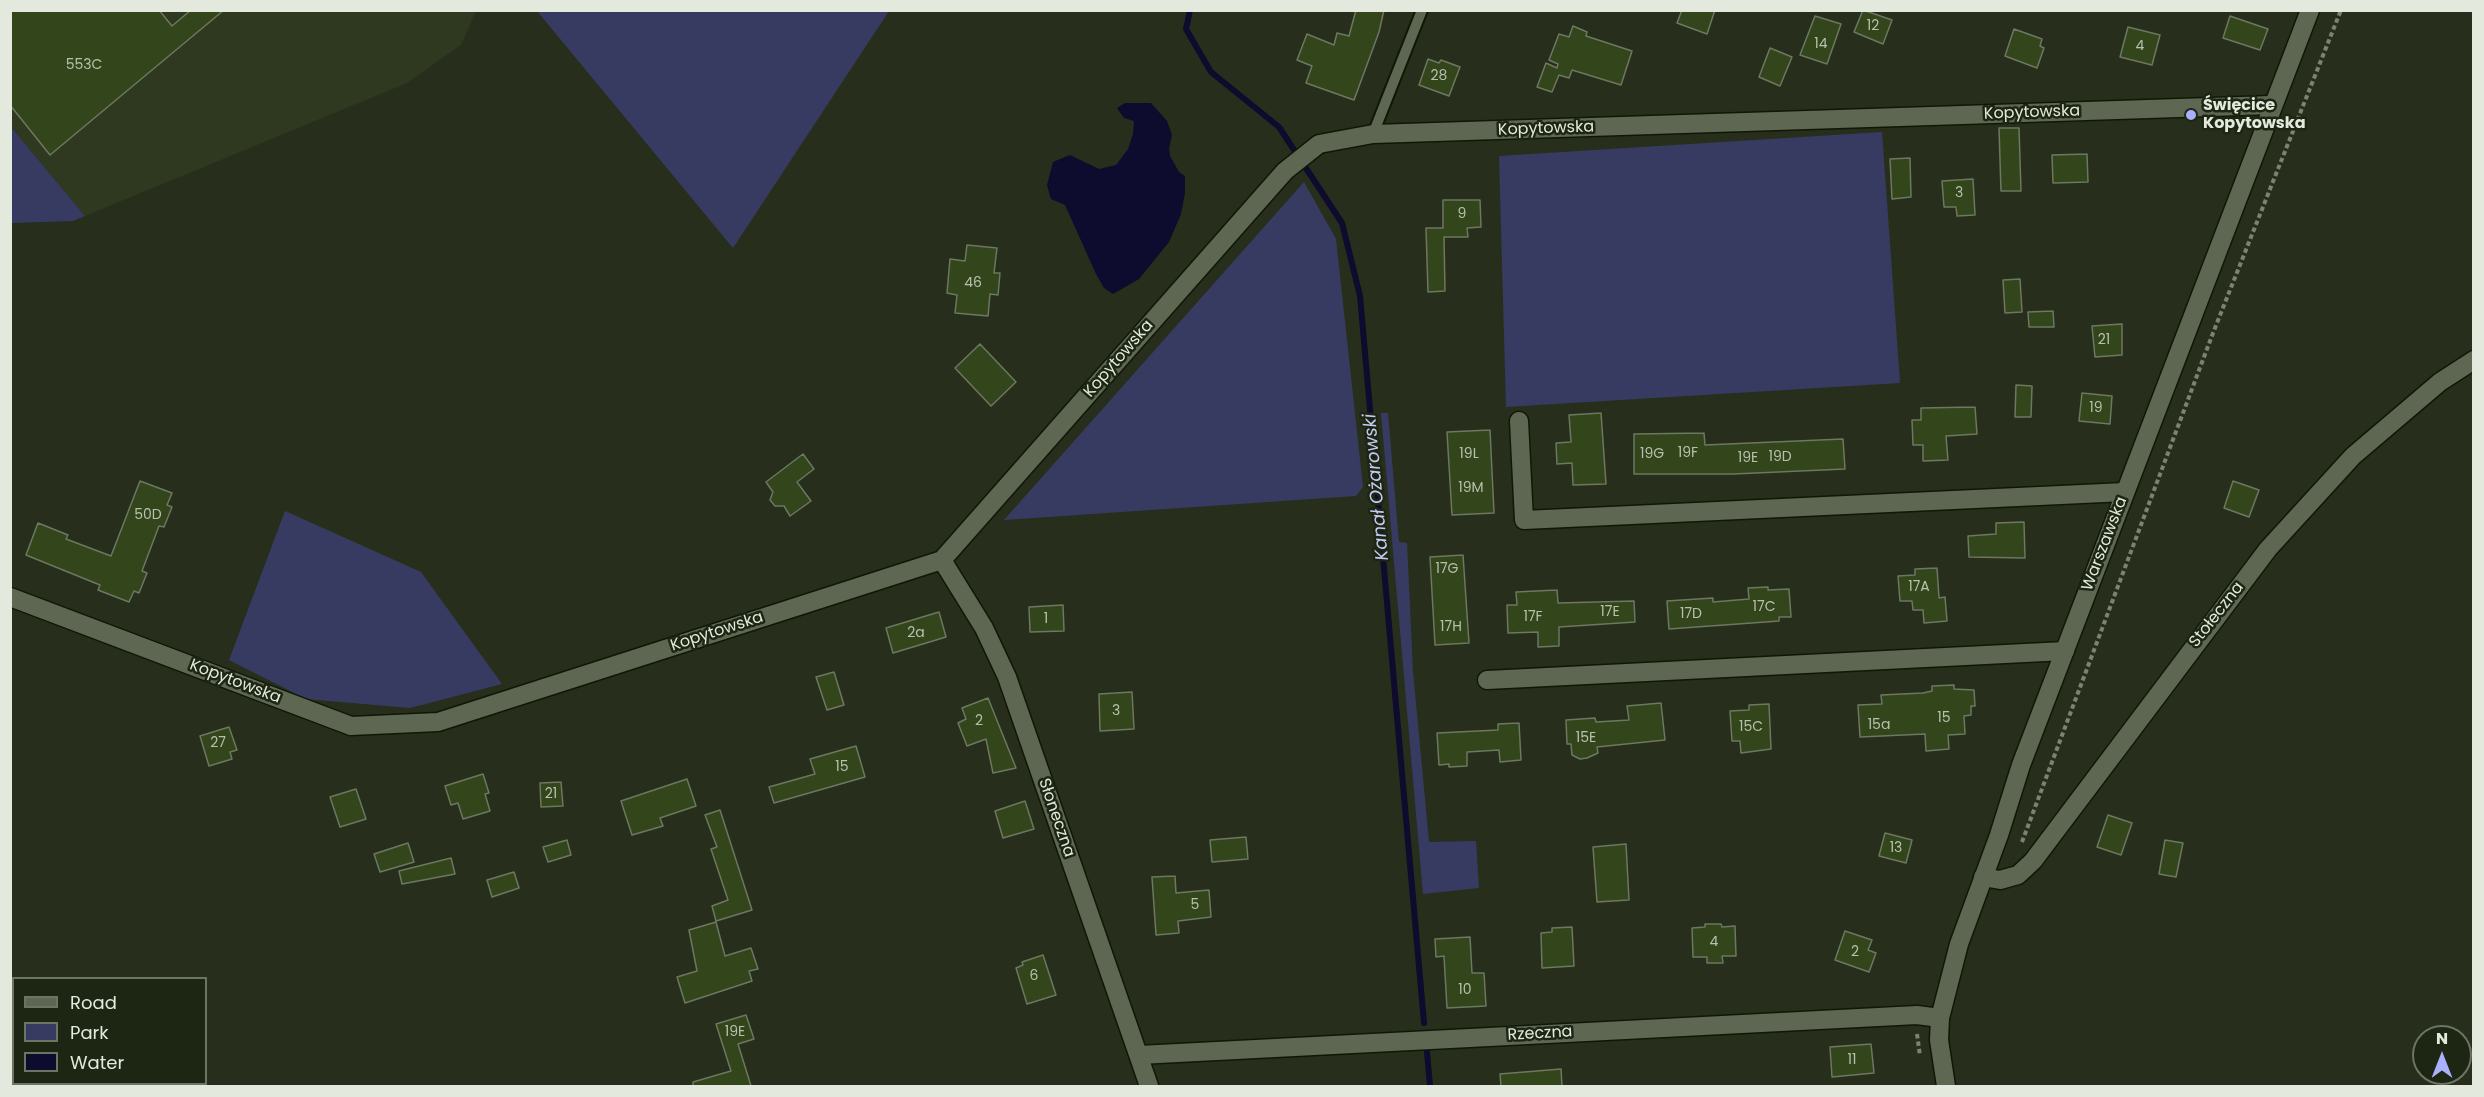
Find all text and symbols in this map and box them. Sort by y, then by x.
house number: 12 [1867,18,1879,34]
house number: 14 [1814,36,1828,52]
house number: 4 [2136,38,2144,54]
house number: 553C [66,57,102,73]
house number: 28 [1431,68,1447,84]
place label: Święcice Kopytowska [2203,96,2306,134]
street label: Kopytowska [1984,102,2080,124]
marker: Święcice Kopytowska [2184,108,2198,122]
street label: Kopytowska [1498,118,1594,140]
house number: 3 [1955,185,1963,201]
house number: 9 [1458,206,1466,222]
house number: 46 [964,275,982,291]
street label: Kopytowska [1080,316,1158,402]
house number: 21 [2098,332,2110,348]
house number: 19 [2089,400,2103,416]
water label: Kanał Ożarowski [1360,413,1394,561]
house number: 19F [1678,445,1698,461]
house number: 19L [1459,446,1479,462]
house number: 19G [1640,446,1664,462]
house number: 19D [1768,449,1792,465]
house number: 19E [1738,450,1758,466]
house number: 19M [1458,480,1484,496]
street label: Warszawska [2078,494,2132,594]
house number: 50D [134,507,162,523]
house number: 17G [1435,561,1459,577]
house number: 17A [1908,579,1930,595]
street label: Stołeczna [2186,579,2248,651]
house number: 17C [1753,599,1775,615]
house number: 17E [1600,604,1620,620]
house number: 17D [1680,606,1702,622]
street label: Kopytowska [668,608,766,656]
house number: 17F [1523,609,1543,625]
house number: 1 [1044,611,1048,627]
house number: 17H [1440,619,1462,635]
house number: 2a [907,625,925,641]
street label: Kopytowska [187,656,283,708]
house number: 3 [1112,703,1120,719]
house number: 15 [1937,710,1951,726]
house number: 2 [975,713,983,729]
house number: 15a [1868,717,1890,733]
house number: 15C [1739,719,1763,735]
house number: 15E [1576,730,1596,746]
house number: 27 [210,735,226,751]
house number: 15 [835,759,849,775]
street label: Słoneczna [1034,776,1078,860]
house number: 21 [545,786,557,802]
house number: 13 [1890,840,1902,856]
house number: 5 [1191,897,1199,913]
house number: 4 [1710,934,1718,950]
house number: 2 [1851,944,1859,960]
house number: 6 [1030,968,1038,984]
legend [12,977,207,1085]
house number: 10 [1458,982,1472,998]
text: Road [70,990,117,1015]
text: Park [70,1020,109,1045]
street label: Rzeczna [1507,1023,1573,1045]
house number: 19E [725,1024,745,1040]
north arrow [2412,1025,2472,1085]
text: N [2436,1027,2448,1050]
text: Water [70,1050,124,1075]
house number: 11 [1848,1052,1856,1068]

